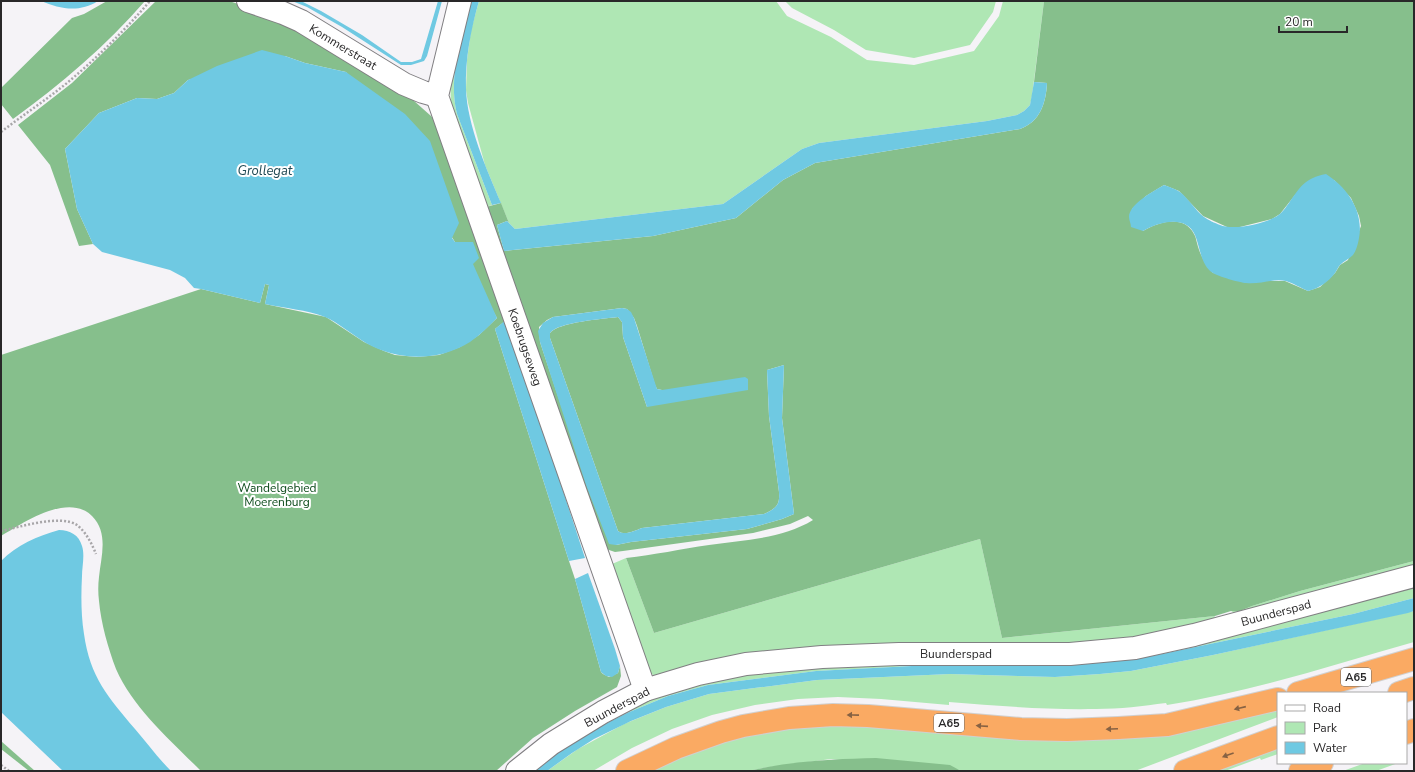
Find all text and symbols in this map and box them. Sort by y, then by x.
scale bar [1279,8,1347,34]
text: 20 m [1285,14,1313,30]
street label: Kommerstraat [306,20,380,74]
water label: Grollegat [238,162,293,180]
street label: Koebrugseweg [504,306,546,388]
park label: Wandelgebied Moerenburg [237,480,317,510]
street label: Buunderspad [1239,596,1313,630]
street label: Buunderspad [920,646,992,662]
road number: A65 [1341,668,1371,686]
street label: Buunderspad [581,683,653,731]
legend [1277,692,1407,764]
text: Road [1313,700,1341,716]
one-way arrow [1234,706,1246,712]
one-way arrow [847,712,859,719]
road number: A65 [934,714,964,732]
text: Park [1313,720,1338,736]
one-way arrow [976,723,988,730]
one-way arrow [1106,725,1118,732]
text: Water [1313,740,1347,756]
one-way arrow [1222,753,1234,759]

